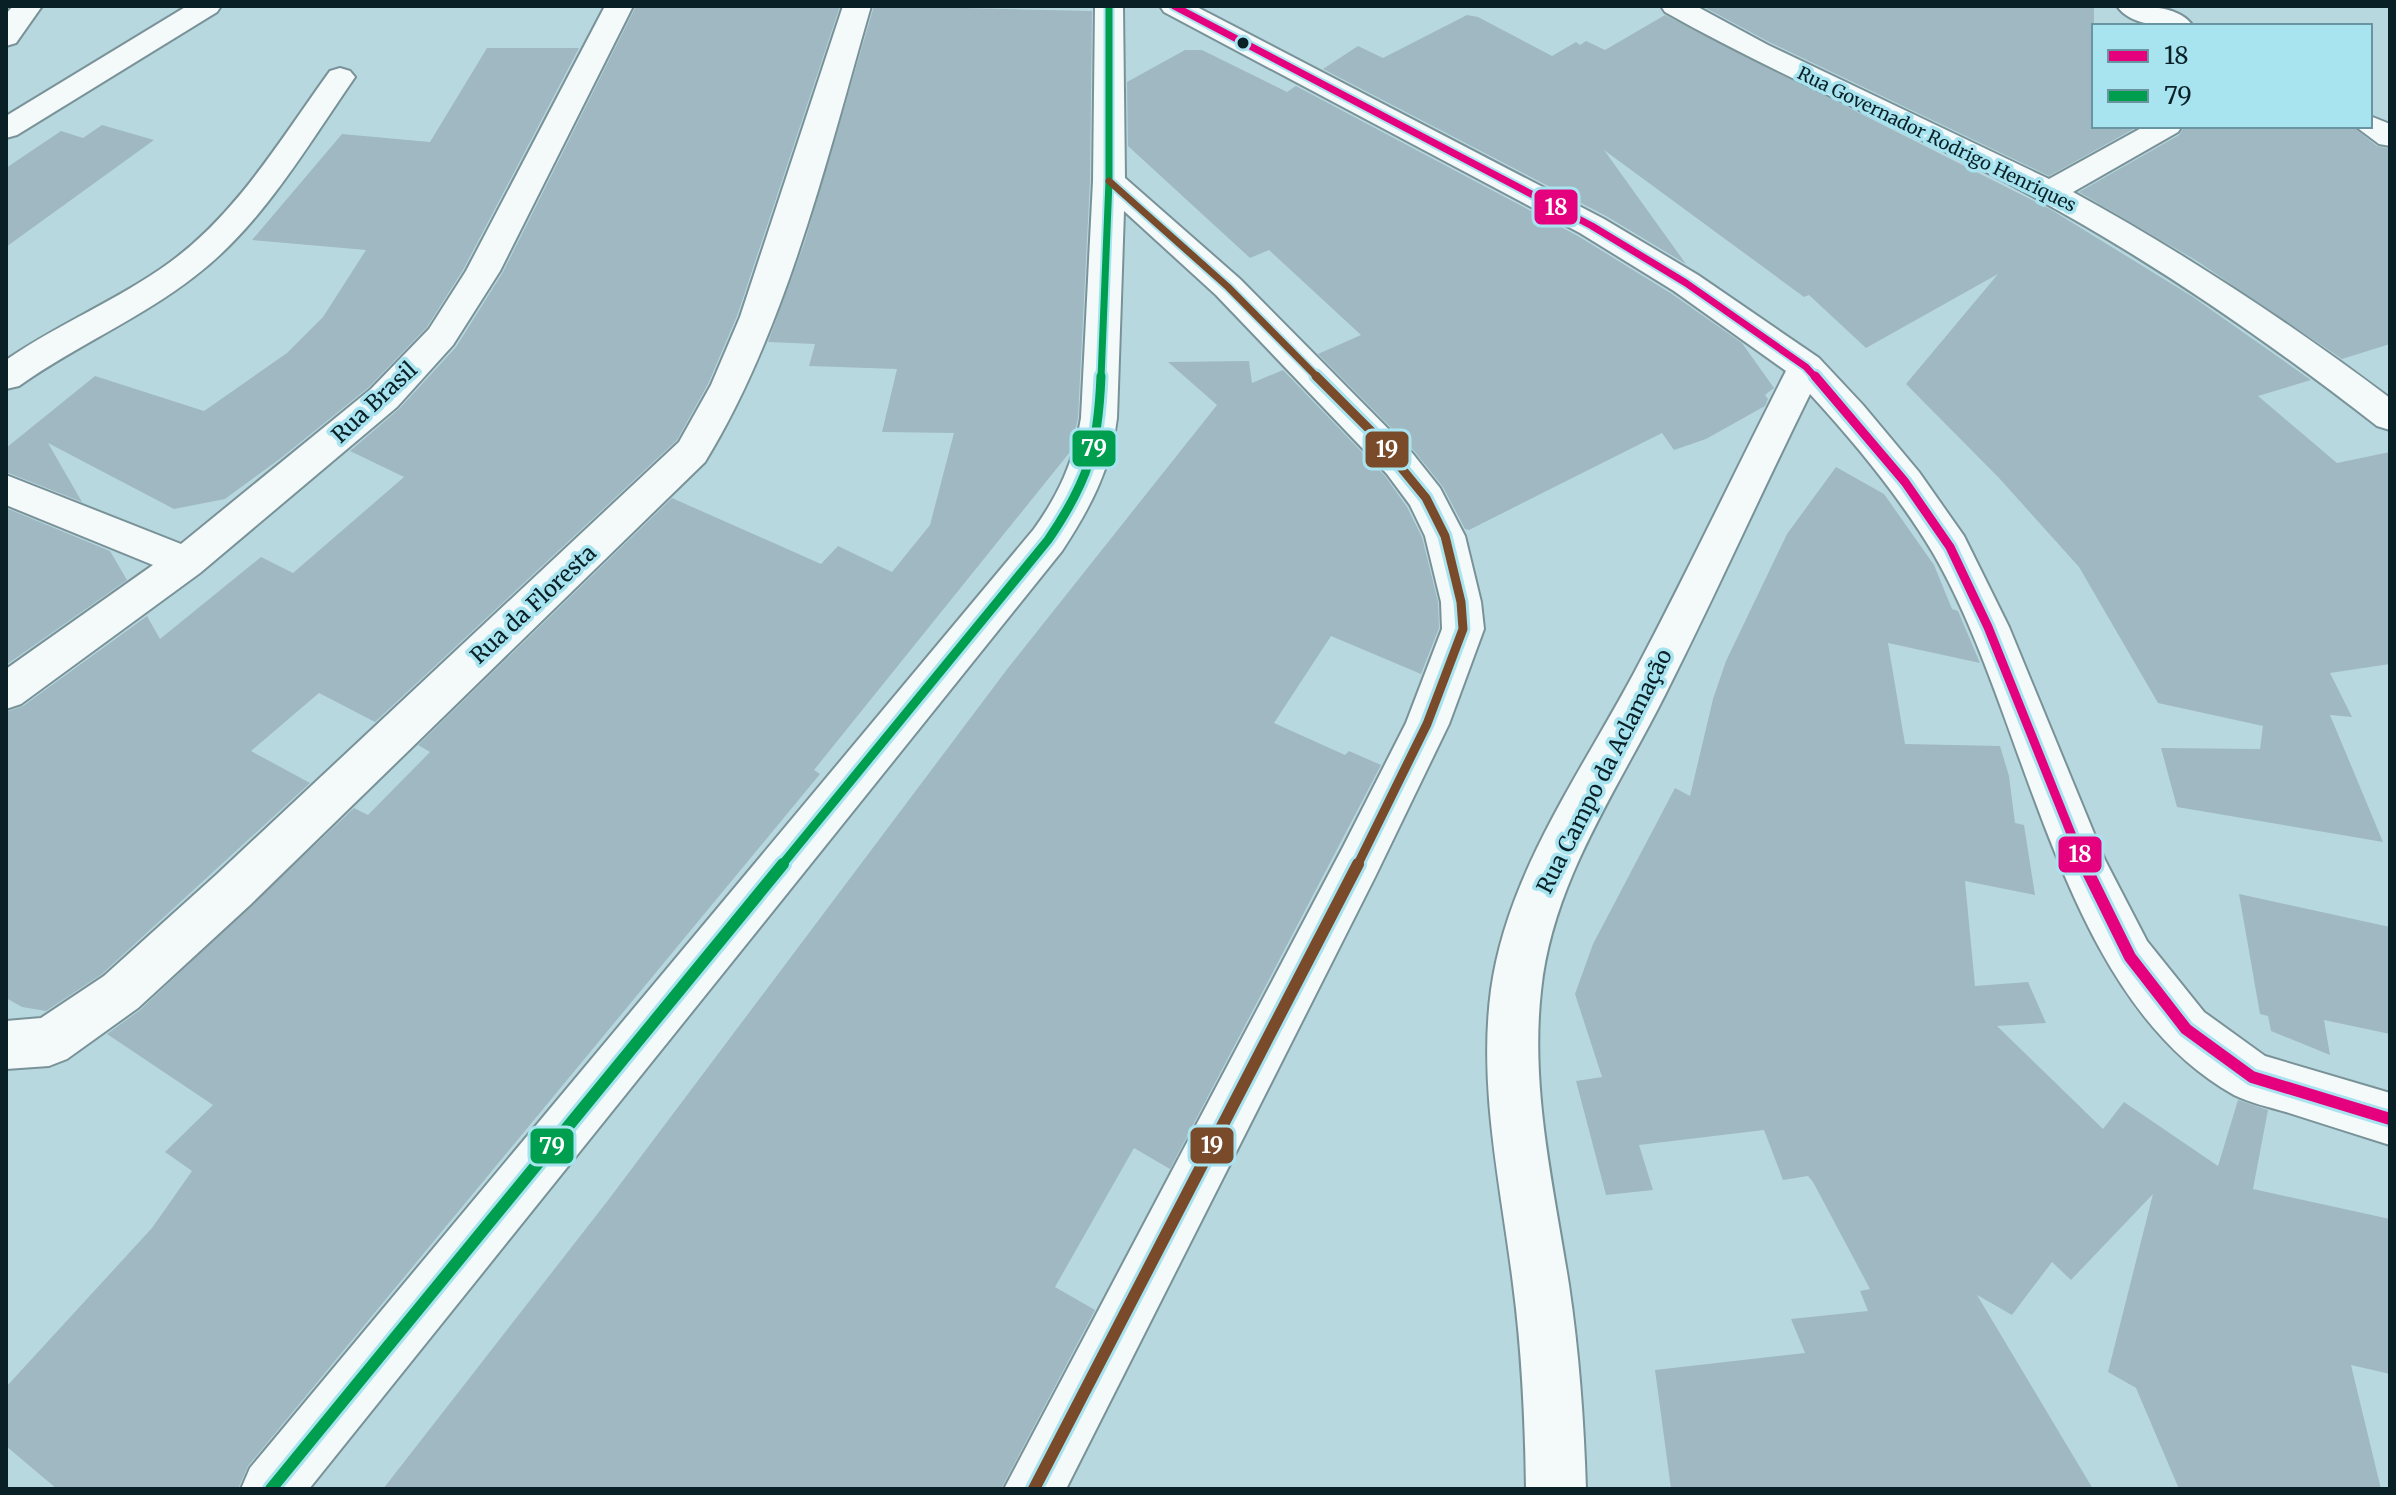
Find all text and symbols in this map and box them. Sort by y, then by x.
legend [2092,24,2372,128]
unlabelled marker [1235,35,1251,51]
text: 18 [2164,40,2188,71]
street label: Rua Governador Rodrigo Henriques [1794,61,2080,217]
text: 79 [2164,80,2192,111]
line badge: 18 [1533,188,1579,226]
text: 18 [1544,193,1568,221]
street label: Rua Brasil [326,355,423,449]
line badge: 79 [1071,429,1117,468]
line badge: 19 [1364,430,1410,469]
text: 79 [1081,434,1107,462]
text: 19 [1376,435,1398,463]
street label: Rua da Floresta [464,539,602,669]
street label: Rua Campo da Aclamação [1530,644,1678,898]
line badge: 18 [2057,835,2103,874]
text: 18 [2068,840,2092,868]
line badge: 19 [1189,1126,1235,1165]
line badge: 79 [529,1127,575,1165]
text: 19 [1201,1131,1223,1159]
text: 79 [539,1132,565,1160]

